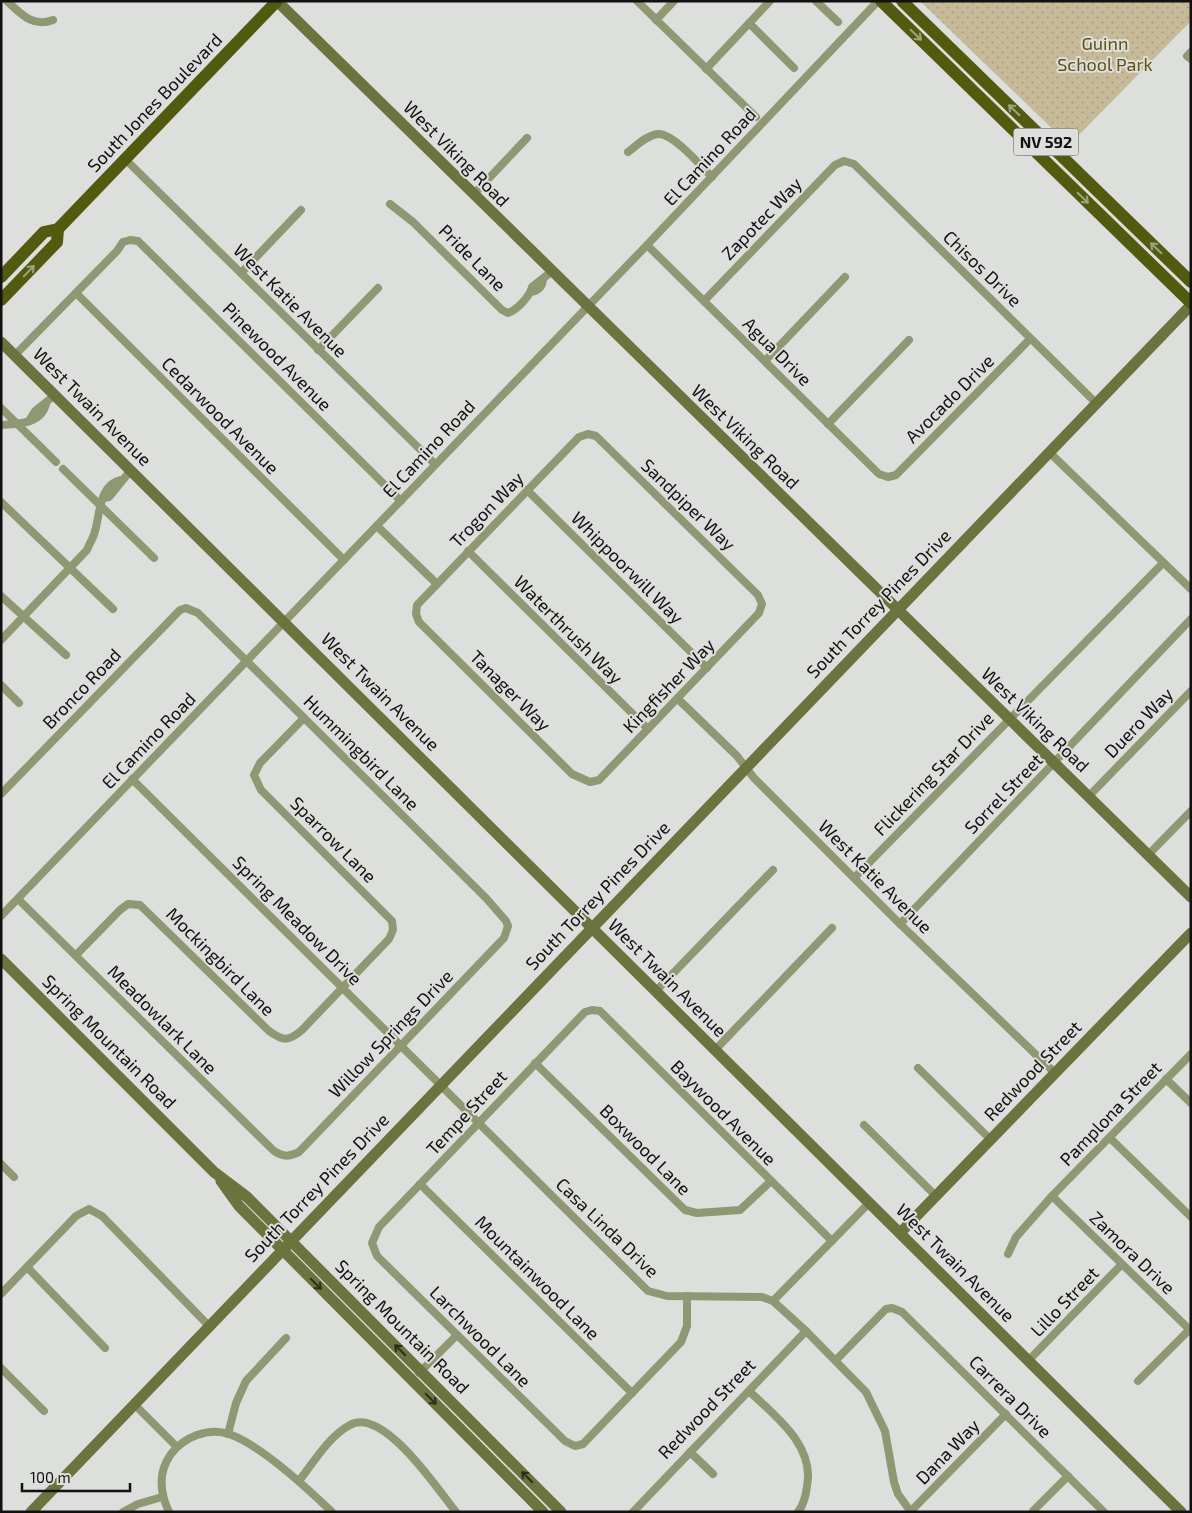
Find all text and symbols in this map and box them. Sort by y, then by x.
street label: South Jones Boulevard [82,28,226,176]
one-way arrow [909,29,922,41]
park label: Guinn School Park [1057,32,1153,75]
street label: West Viking Road [399,96,514,211]
street label: El Camino Road [658,103,760,210]
one-way arrow [1008,104,1020,116]
road number: NV 592 [1014,128,1078,156]
street label: Zapotec Way [717,172,806,264]
one-way arrow [1076,191,1088,203]
street label: Pride Lane [435,219,511,295]
street label: Chisos Drive [939,225,1026,311]
street label: West Katie Avenue [229,239,352,362]
one-way arrow [1150,242,1162,254]
one-way arrow [23,265,35,277]
street label: Pinewood Avenue [219,297,337,415]
street label: Agua Drive [739,312,817,390]
street label: West Twain Avenue [29,342,157,470]
street label: Avocado Drive [900,349,998,447]
street label: Cedarwood Avenue [157,352,284,479]
street label: West Viking Road [687,379,804,493]
street label: El Camino Road [377,395,479,502]
street label: Sandpiper Way [637,454,741,555]
street label: Trogon Way [445,467,528,552]
street label: Whippoorwill Way [567,506,689,628]
street label: South Torrey Pines Drive [802,524,955,682]
street label: Waterthrush Way [510,570,628,689]
street label: West Twain Avenue [317,627,445,755]
street label: Kingfisher Way [618,633,719,737]
street label: Bronco Road [38,644,125,733]
street label: Tanager Way [466,645,556,736]
street label: West Viking Road [977,662,1094,776]
street label: Duero Way [1099,682,1177,762]
street label: El Camino Road [97,688,200,793]
street label: Hummingbird Lane [299,690,424,815]
street label: Flickering Star Drive [869,707,998,840]
street label: Sorrel Street [960,748,1047,838]
street label: Sparrow Lane [286,792,381,887]
street label: West Katie Avenue [814,815,937,938]
street label: South Torrey Pines Drive [521,816,674,974]
street label: Spring Meadow Drive [228,851,367,990]
street label: Mockingbird Lane [162,902,280,1020]
street label: West Twain Avenue [604,913,732,1041]
street label: Meadowlark Lane [104,960,222,1078]
street label: Willow Springs Drive [323,965,457,1102]
street label: Spring Mountain Road [38,970,181,1113]
street label: Redwood Street [979,1016,1086,1125]
street label: Baywood Avenue [666,1055,781,1170]
street label: Pamplona Street [1055,1056,1166,1170]
street label: Tempe Street [421,1065,511,1159]
street label: Boxwood Lane [596,1099,696,1199]
street label: South Torrey Pines Drive [240,1108,393,1266]
street label: Casa Linda Drive [552,1173,664,1282]
street label: West Twain Avenue [892,1198,1020,1326]
street label: Zamora Drive [1086,1206,1180,1298]
street label: Mountainwood Lane [471,1210,605,1344]
street label: Spring Mountain Road [331,1255,474,1398]
street label: Lillo Street [1026,1262,1103,1341]
one-way arrow [310,1278,323,1290]
street label: Larchwood Lane [425,1281,536,1392]
one-way arrow [393,1344,406,1356]
street label: Carrera Drive [965,1350,1057,1442]
street label: Redwood Street [653,1354,760,1463]
one-way arrow [425,1393,437,1405]
street label: Dana Way [911,1414,984,1489]
scale bar [22,1460,130,1492]
text: 100 m [30,1468,71,1486]
one-way arrow [520,1471,533,1483]

